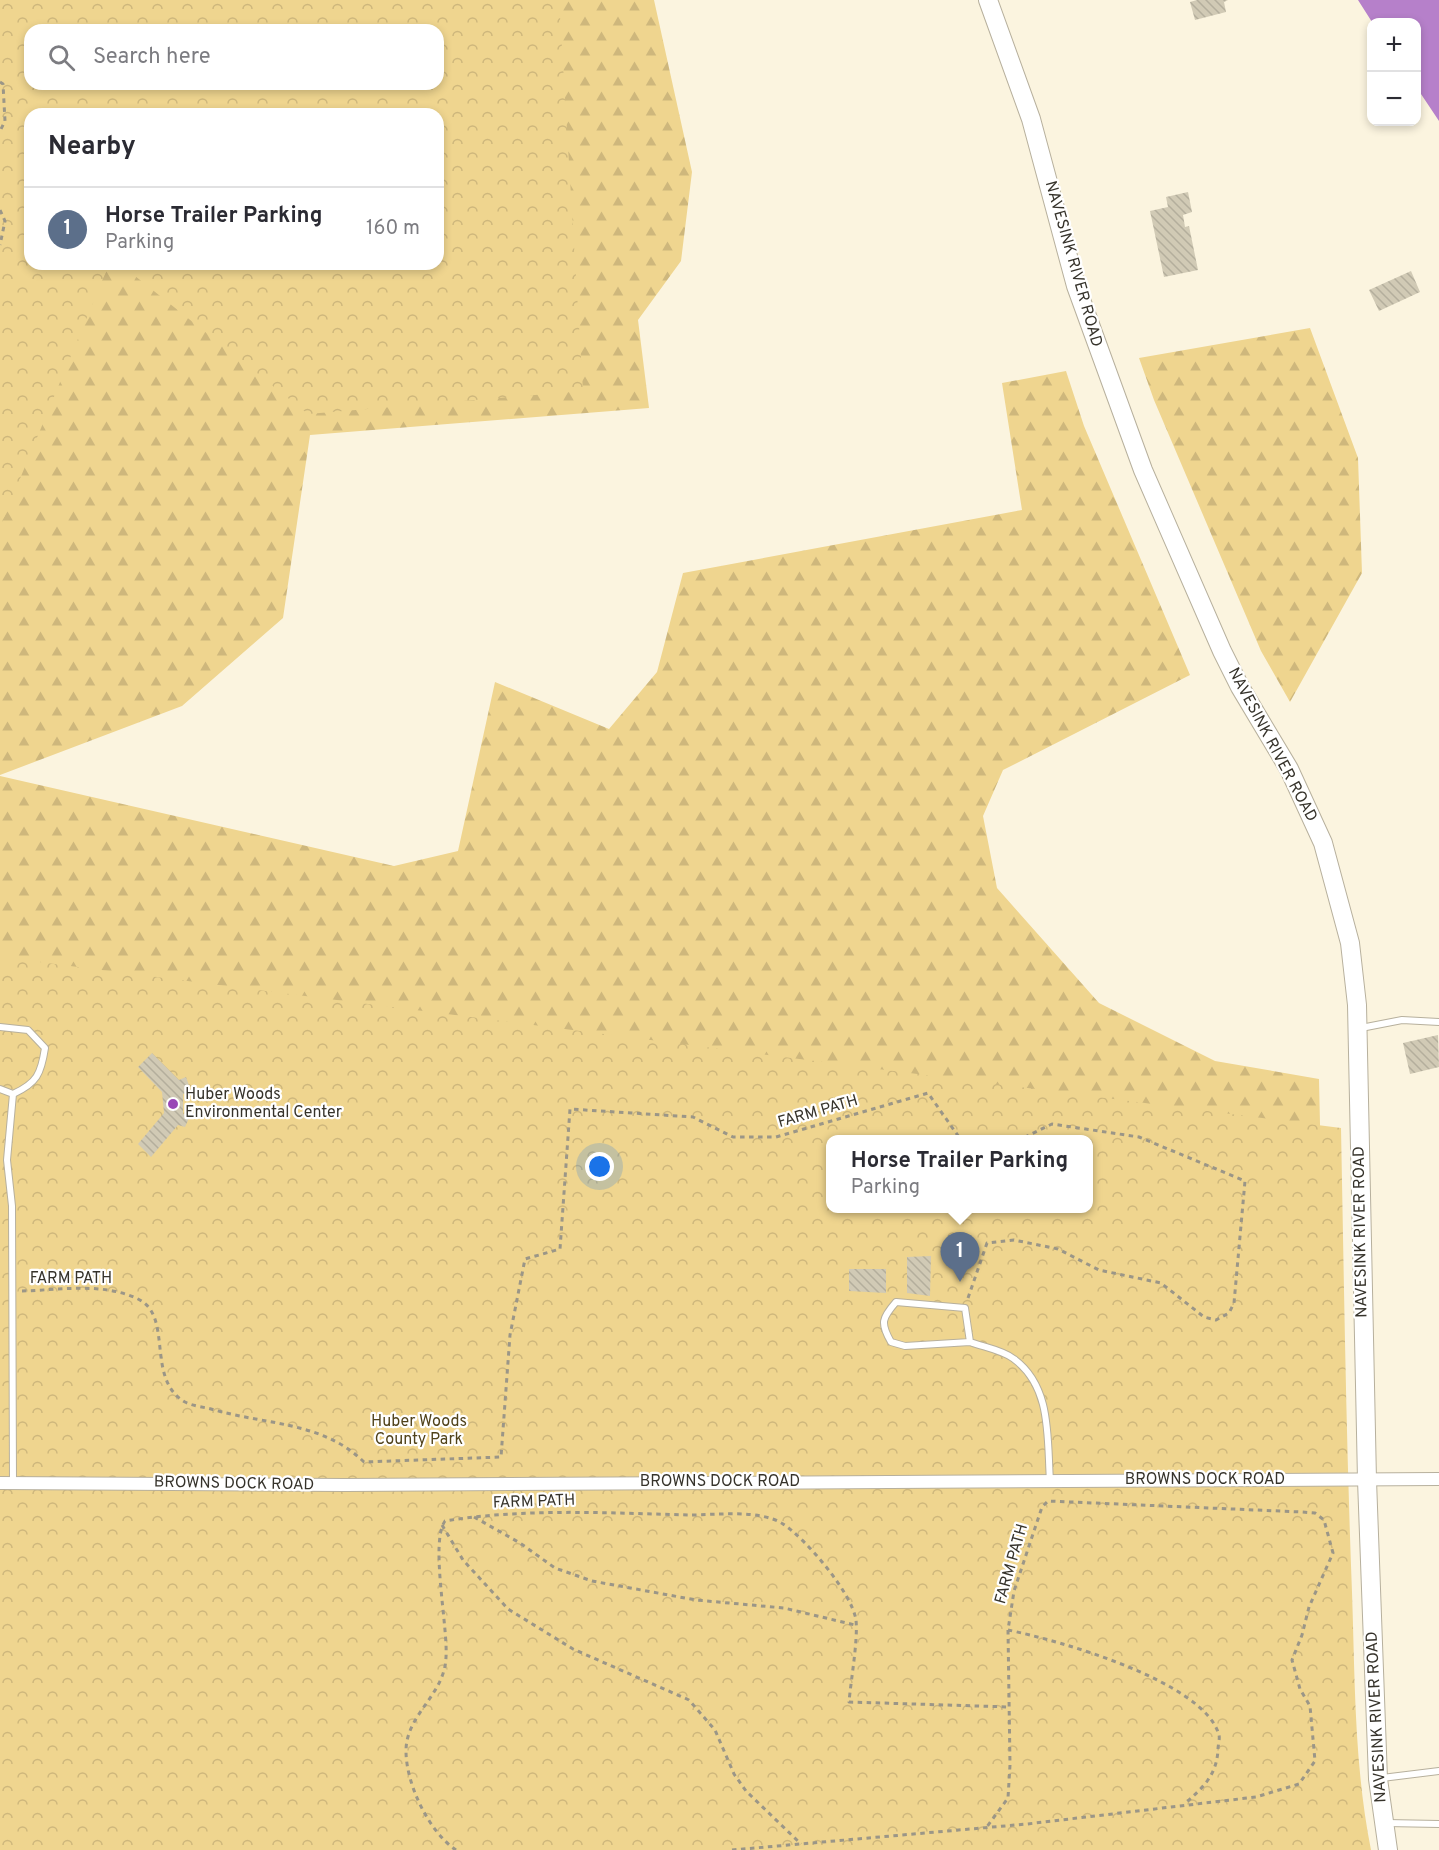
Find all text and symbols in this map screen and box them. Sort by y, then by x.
map controls [1367,18,1421,126]
button: + [1367,18,1421,72]
search box [24,24,444,90]
icon: search [45,41,78,74]
text: Search here [93,44,211,71]
button: − [1367,72,1421,126]
text: Nearby [48,131,136,164]
street label: NAVESINK RIVER ROAD [1040,179,1106,349]
text: Horse Trailer Parking [105,203,322,230]
text: 1 [64,216,72,242]
text: 160 m [366,216,420,242]
text: Parking [105,230,174,256]
street label: NAVESINK RIVER ROAD [1223,664,1321,826]
place label: Huber Woods Environmental Center [185,1085,342,1123]
street label: FARM PATH [776,1091,860,1133]
marker: Huber Woods Environmental Center [166,1097,180,1111]
popup [826,1135,1093,1213]
street label: NAVESINK RIVER ROAD [1350,1146,1372,1318]
text: Horse Trailer Parking [851,1148,1068,1175]
your location [585,1152,614,1181]
text: Parking [851,1175,920,1201]
pin: 1 [940,1232,980,1282]
street label: FARM PATH [30,1269,112,1289]
park label: Huber Woods County Park [371,1412,467,1450]
street label: BROWNS DOCK ROAD [1125,1470,1285,1490]
street label: BROWNS DOCK ROAD [640,1472,800,1492]
street label: BROWNS DOCK ROAD [154,1473,314,1495]
street label: FARM PATH [492,1491,576,1513]
street label: FARM PATH [991,1522,1033,1606]
street label: NAVESINK RIVER ROAD [1363,1631,1391,1803]

